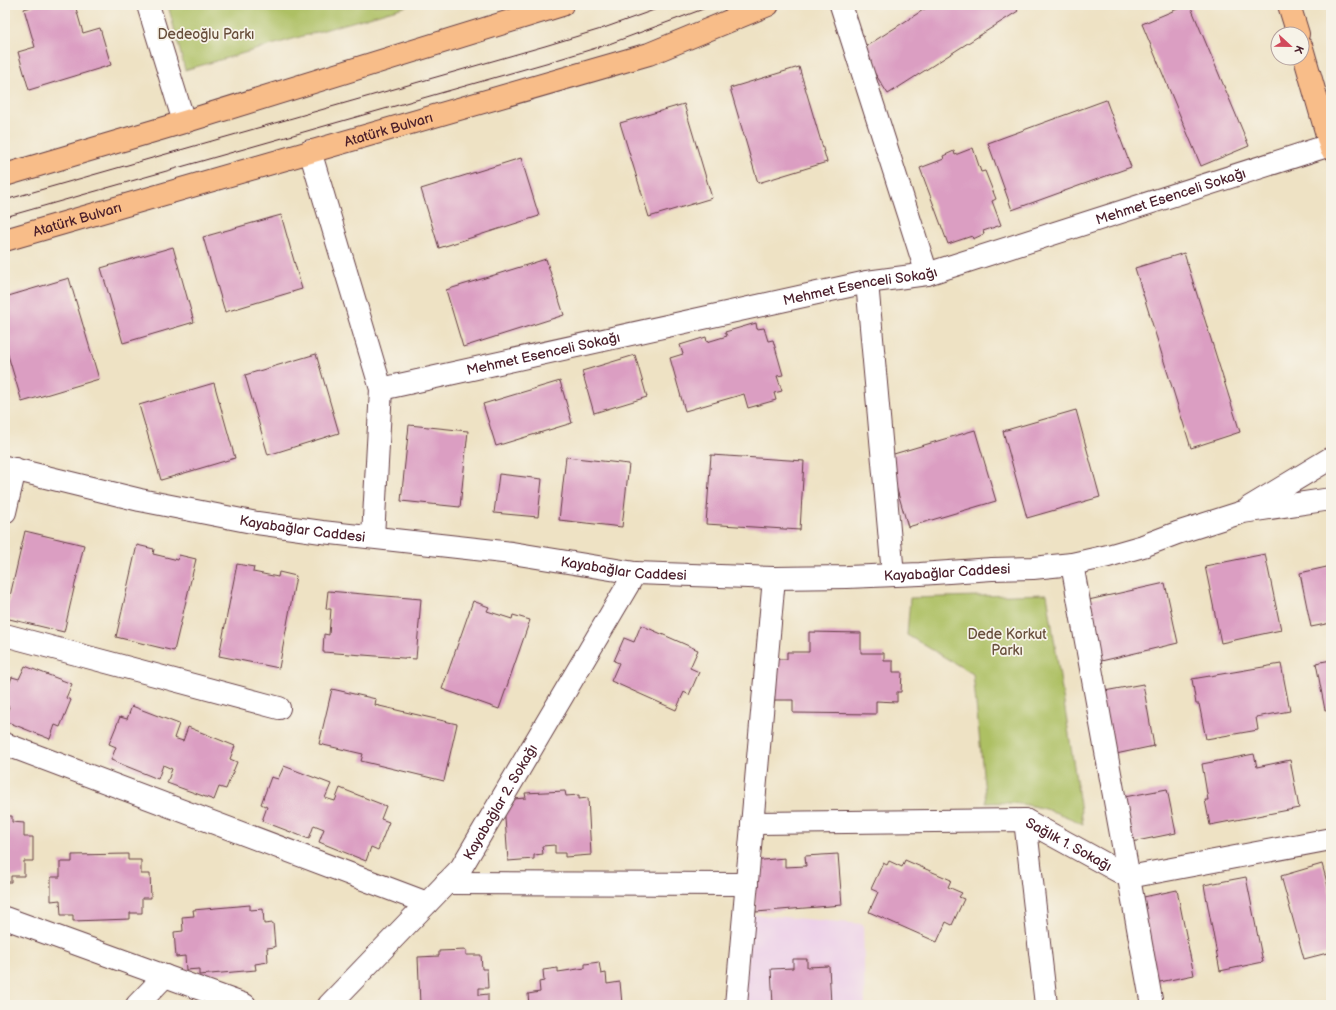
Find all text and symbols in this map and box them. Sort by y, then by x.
park label: Dedeoğlu Parkı [158,26,254,43]
north arrow [1270,26,1310,66]
text: K [1291,44,1306,56]
street label: Atatürk Bulvarı [342,109,435,151]
street label: Mehmet Esenceli Sokağı [1094,165,1248,228]
street label: Atatürk Bulvarı [31,199,124,241]
street label: Mehmet Esenceli Sokağı [781,263,939,309]
street label: Mehmet Esenceli Sokağı [465,329,622,379]
street label: Kayabağlar Caddesi [238,512,366,546]
street label: Kayabağlar Caddesi [559,553,687,584]
street label: Kayabağlar Caddesi [883,561,1011,584]
park label: Dede Korkut Parkı [967,626,1047,659]
street label: Kayabağlar 2. Sokağı [460,741,541,863]
street label: Sağlık 1. Sokağı [1023,814,1115,875]

